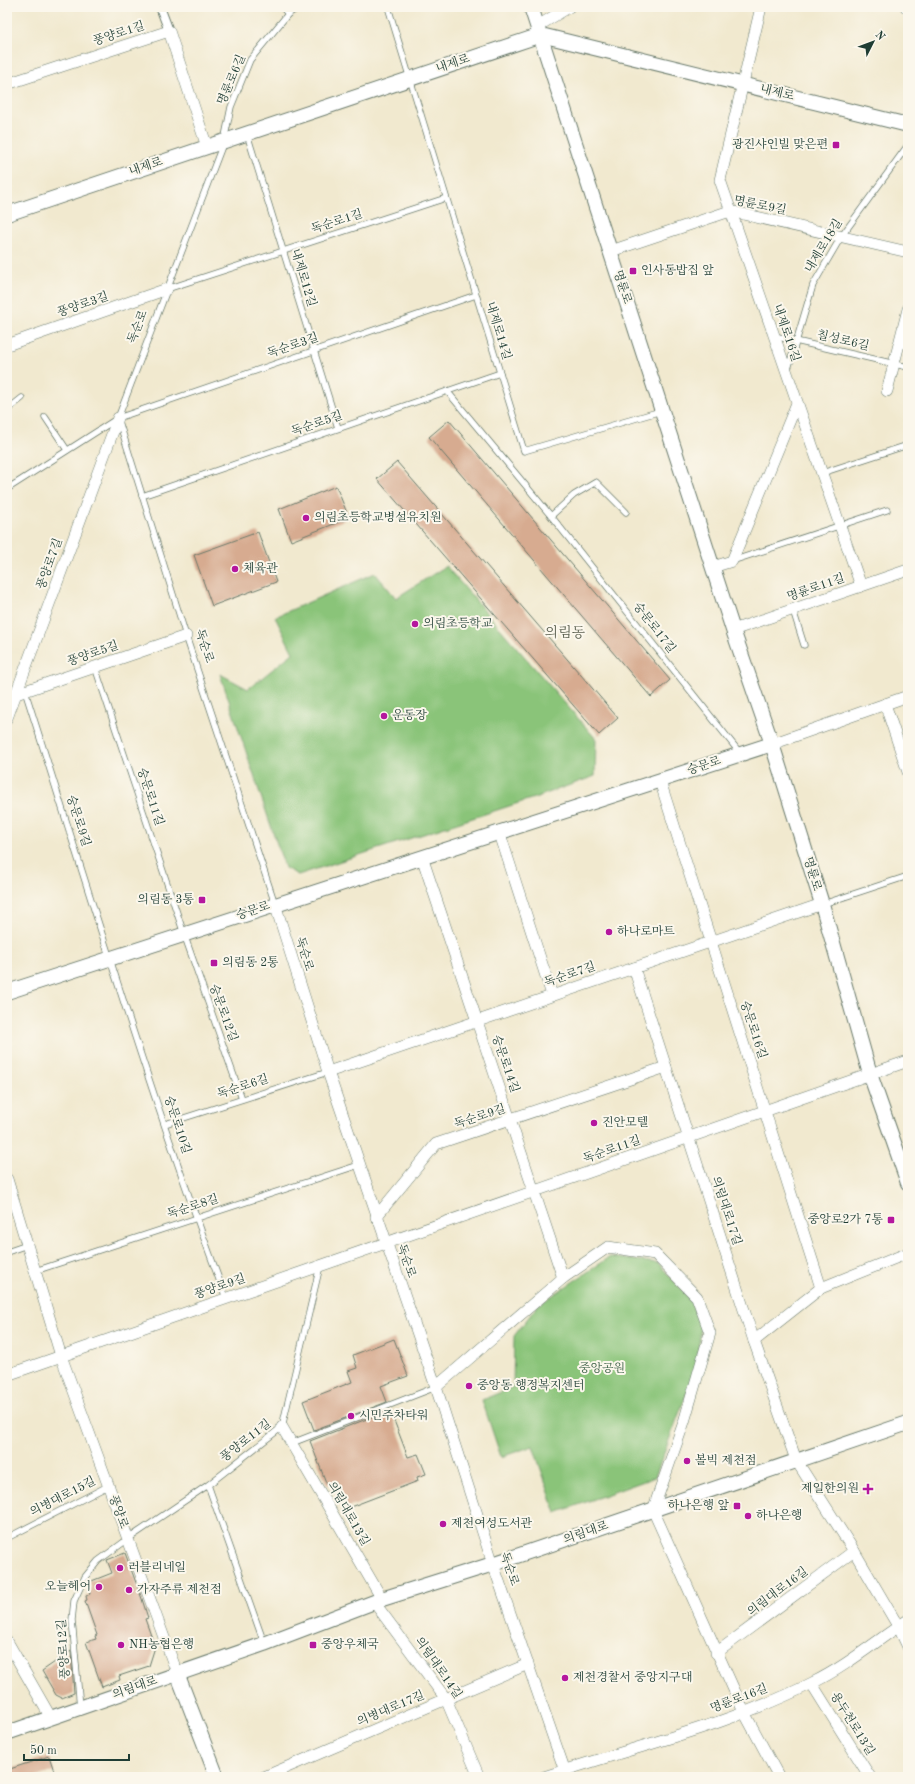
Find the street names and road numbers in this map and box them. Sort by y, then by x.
street label: 풍양로1길 [91,18,146,48]
street label: 내제로 [434,52,472,75]
street label: 명륜로6길 [215,53,248,107]
street label: 내제로 [759,82,796,103]
street label: 내제로 [127,155,165,178]
street label: 명륜로9길 [733,194,788,217]
street label: 독순로1길 [309,207,364,236]
street label: 내제로18길 [802,217,845,275]
street label: 내제로12길 [288,247,319,309]
street label: 명륜로 [611,268,634,306]
street label: 풍양로3길 [55,289,110,319]
street label: 내제로14길 [483,300,514,362]
street label: 내제로16길 [771,302,802,363]
street label: 독순로 [125,308,150,345]
street label: 칠성로6길 [816,328,871,353]
street label: 독순로3길 [266,331,320,360]
street label: 독순로5길 [290,409,344,438]
street label: 풍양로7길 [33,536,65,591]
street label: 명륜로11길 [785,572,846,603]
street label: 숭문로17길 [631,600,678,655]
street label: 독순로 [193,627,216,665]
street label: 풍양로5길 [65,638,120,668]
street label: 숭문로 [685,754,723,777]
street label: 숭문로11길 [135,766,166,828]
street label: 숭문로9길 [64,793,93,848]
street label: 명륜로 [801,855,824,893]
street label: 숭문로 [234,899,272,922]
street label: 독순로 [293,935,316,973]
street label: 독순로7길 [543,960,597,989]
street label: 숭문로12길 [207,982,240,1043]
street label: 숭문로16길 [738,999,769,1061]
street label: 숭문로14길 [490,1033,521,1094]
street label: 독순로6길 [215,1072,270,1101]
street label: 숭문로10길 [162,1094,193,1156]
street label: 독순로9길 [452,1102,507,1131]
street label: 독순로11길 [581,1134,642,1165]
street label: 의림대로17길 [709,1175,744,1247]
street label: 독순로8길 [165,1192,220,1221]
street label: 독순로 [395,1242,418,1280]
street label: 풍양로9길 [192,1271,247,1301]
street label: 풍양로11길 [217,1416,273,1464]
street label: 의병대로15길 [28,1474,98,1519]
street label: 의림대로13길 [325,1479,372,1548]
street label: 풍양로 [106,1493,132,1531]
street label: 의림대로 [562,1519,610,1546]
street label: 독순로 [498,1550,521,1588]
street label: 의림대로16길 [745,1565,810,1618]
street label: 풍양로12길 [54,1619,72,1680]
street label: 의림대로14길 [412,1635,464,1701]
street label: 의림대로 [111,1674,159,1701]
street label: 명륜로16길 [708,1682,769,1715]
street label: 의병대로17길 [355,1689,426,1729]
street label: 용두천로13길 [828,1690,877,1758]

